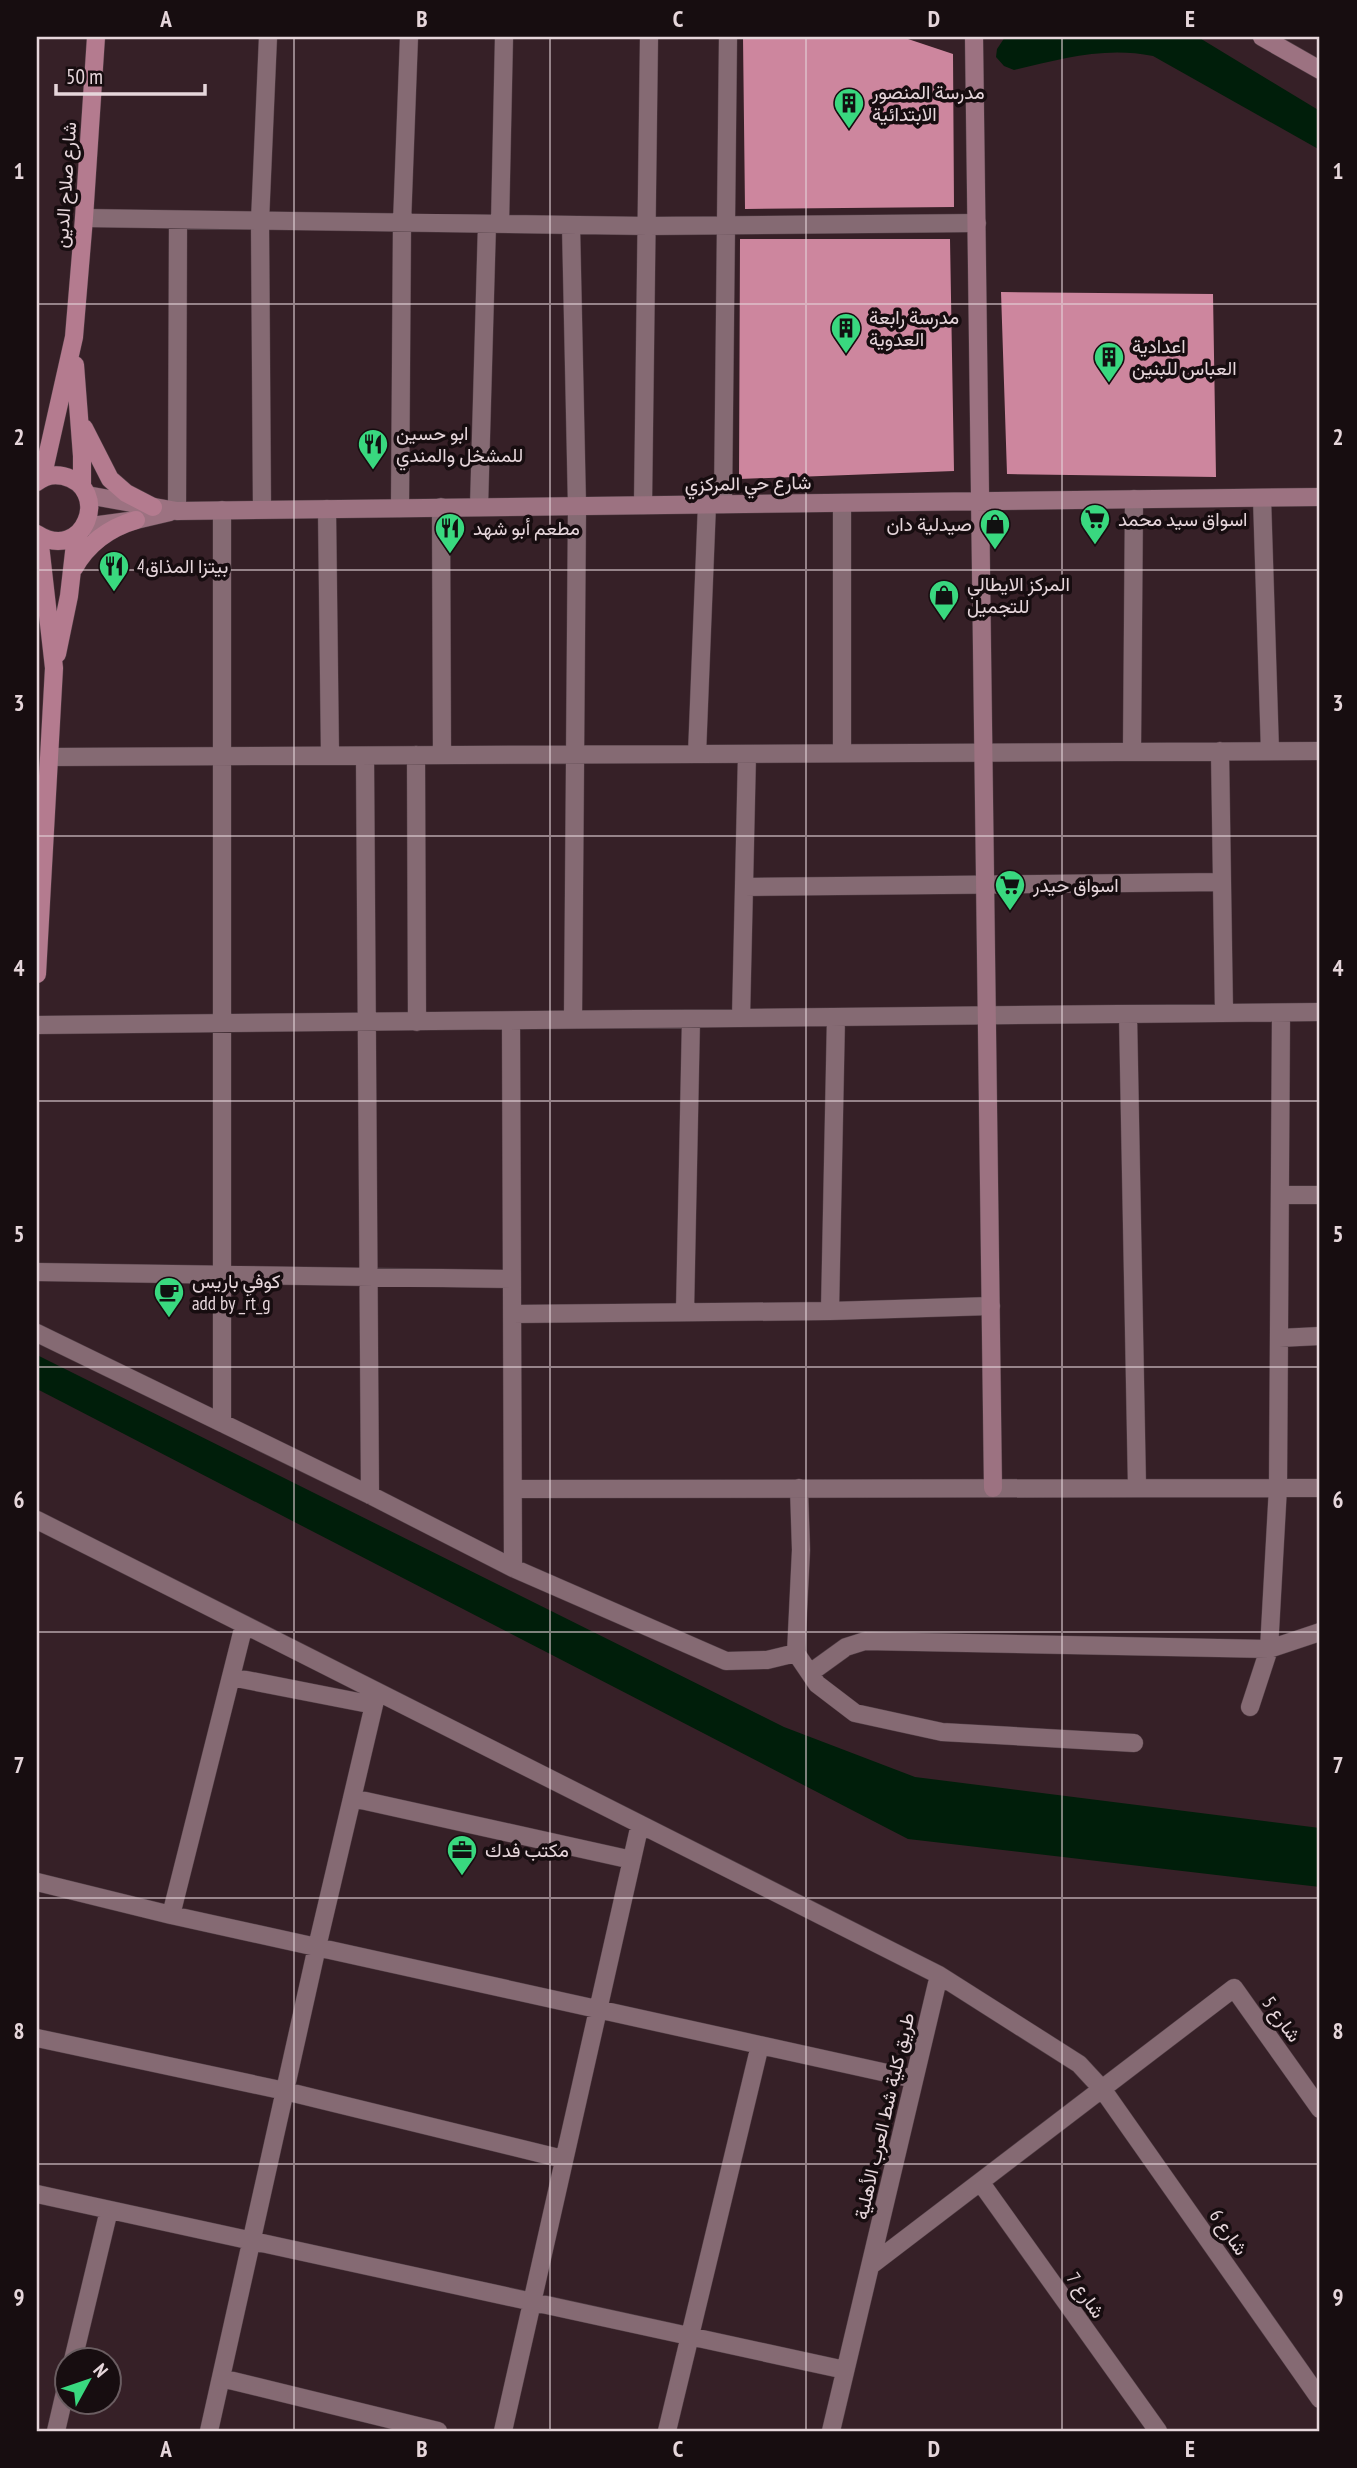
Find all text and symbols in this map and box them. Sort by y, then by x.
text: A [159,4,172,33]
text: B [416,4,428,33]
text: C [673,4,684,33]
text: D [928,4,940,33]
text: E [1185,4,1195,33]
scale bar [56,52,205,96]
text: 50 m [66,63,103,90]
place label: مدرسة المنصور الابتدائية [871,80,985,126]
building icon: مدرسة المنصور الابتدائية [832,86,866,130]
street label: شارع صلاح الدين [49,121,82,249]
text: 1 [14,156,25,185]
text: 1 [1333,156,1344,185]
place label: مدرسة رابعة العدوية [869,305,959,351]
building icon: مدرسة رابعة العدوية [829,311,863,355]
place label: اعدادية العباس للبنين [1132,334,1237,380]
building icon: اعدادية العباس للبنين [1092,340,1126,384]
place label: ابو حسين للمشخل والمندي [396,421,523,471]
text: 2 [14,422,25,451]
text: 2 [1333,422,1344,451]
restaurant icon: ابو حسين للمشخل والمندي [356,427,390,471]
street label: شارع حي المركزي [684,470,812,500]
supermarket icon: اسواق سيد محمد [1078,502,1112,546]
shop icon: صيدلية دان [978,507,1012,551]
place label: اسواق سيد محمد [1118,507,1248,531]
restaurant icon: مطعم أبو شهد [433,511,467,555]
place label: صيدلية دان [887,512,972,536]
place label: مطعم أبو شهد [473,516,580,541]
restaurant icon: بيتزا المذاق4 [97,549,131,593]
place label: بيتزا المذاق4 [137,554,228,578]
place label: المركز الايطالي للتجميل [967,572,1070,618]
shop icon: المركز الايطالي للتجميل [927,578,961,622]
text: 3 [14,688,25,717]
text: 3 [1333,688,1344,717]
supermarket icon: اسواق حيدر [993,868,1027,912]
place label: اسواق حيدر [1032,873,1119,897]
text: 4 [14,953,25,982]
text: 4 [1333,953,1344,982]
text: 5 [14,1219,25,1248]
text: 5 [1333,1219,1344,1248]
place label: كوفي باريس add by _rt_g [192,1269,280,1315]
cafe icon: كوفي باريس add by _rt_g [152,1275,186,1319]
text: 6 [14,1485,25,1514]
text: 6 [1333,1485,1344,1514]
text: 7 [14,1750,25,1779]
text: 7 [1333,1750,1344,1779]
office icon: مكتب فدك [445,1833,479,1877]
place label: مكتب فدك [485,1838,569,1862]
street label: شارع 5 [1257,1991,1307,2047]
street label: طريق كلية شط العرب الأهلية [849,2010,919,2222]
text: 8 [14,2016,25,2045]
text: 8 [1333,2016,1344,2045]
street label: شارع 6 [1204,2204,1253,2260]
street label: شارع 7 [1061,2267,1110,2323]
text: 9 [14,2282,25,2311]
text: 9 [1333,2282,1344,2311]
north arrow [52,2346,122,2416]
text: N [89,2358,114,2382]
text: A [159,2434,172,2463]
text: B [416,2434,428,2463]
text: C [673,2434,684,2463]
text: D [928,2434,940,2463]
text: E [1185,2434,1195,2463]

